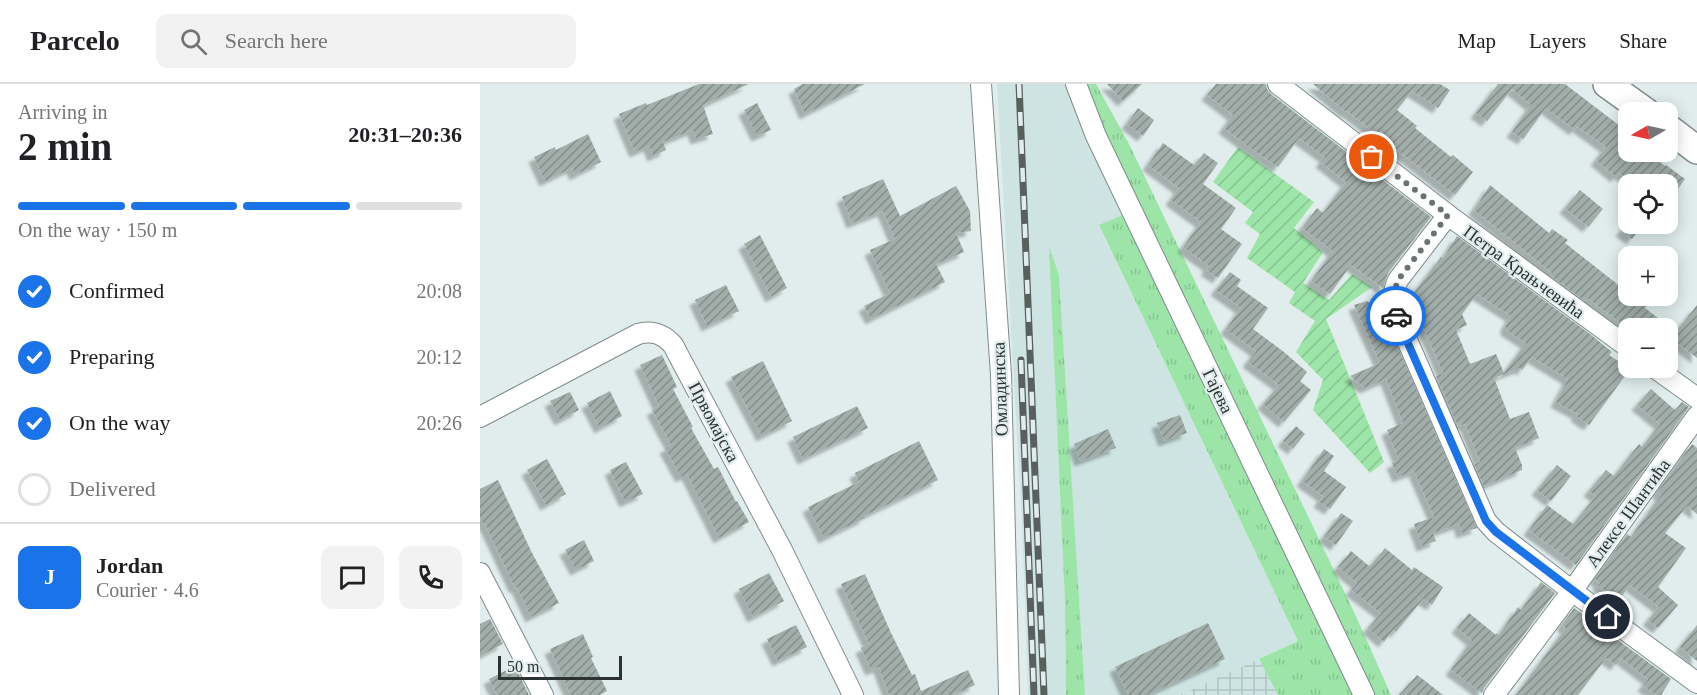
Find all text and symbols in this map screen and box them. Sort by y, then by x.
search box [156,14,576,68]
text: Parcelo [30,25,120,56]
icon: search [177,25,210,58]
text: Search here [225,28,328,53]
text: Map [1458,29,1496,53]
text: Layers [1529,29,1586,53]
text: Share [1619,29,1667,53]
text: Arriving in [18,101,107,123]
north arrow [1618,102,1678,162]
map controls [1618,102,1678,378]
text: 20:31–20:36 [348,122,462,147]
text: 2 min [18,125,112,168]
pin [1346,131,1397,182]
icon: bag [1355,140,1388,173]
button: locate [1618,174,1678,234]
text: On the way · 150 m [18,219,177,241]
street label: Петра Крањчевића [1460,221,1588,323]
button: + [1618,246,1678,306]
icon: check [18,275,51,308]
text: Confirmed [69,278,164,303]
text: 20:08 [416,280,462,302]
courier [1366,286,1426,346]
icon: car [1380,300,1413,333]
button: − [1618,318,1678,378]
icon: check [18,341,51,374]
street label: Омладинска [988,342,1012,436]
text: Preparing [69,344,155,369]
text: 20:12 [416,346,462,368]
street label: Гајева [1199,365,1237,417]
street label: Првомајска [685,379,743,465]
icon: check [18,407,51,440]
text: On the way [69,410,170,435]
text: 20:26 [416,412,462,434]
street label: Алексе Шантића [1582,455,1674,571]
text: Delivered [69,476,156,501]
button: chat [321,546,384,609]
button: phone [399,546,462,609]
text: Jordan [96,553,163,578]
text: J [44,564,55,589]
text: Courier · 4.6 [96,579,199,601]
pin [1582,591,1633,642]
icon: home [1591,600,1624,633]
scale bar [498,653,622,680]
text: 50 m [507,658,539,675]

